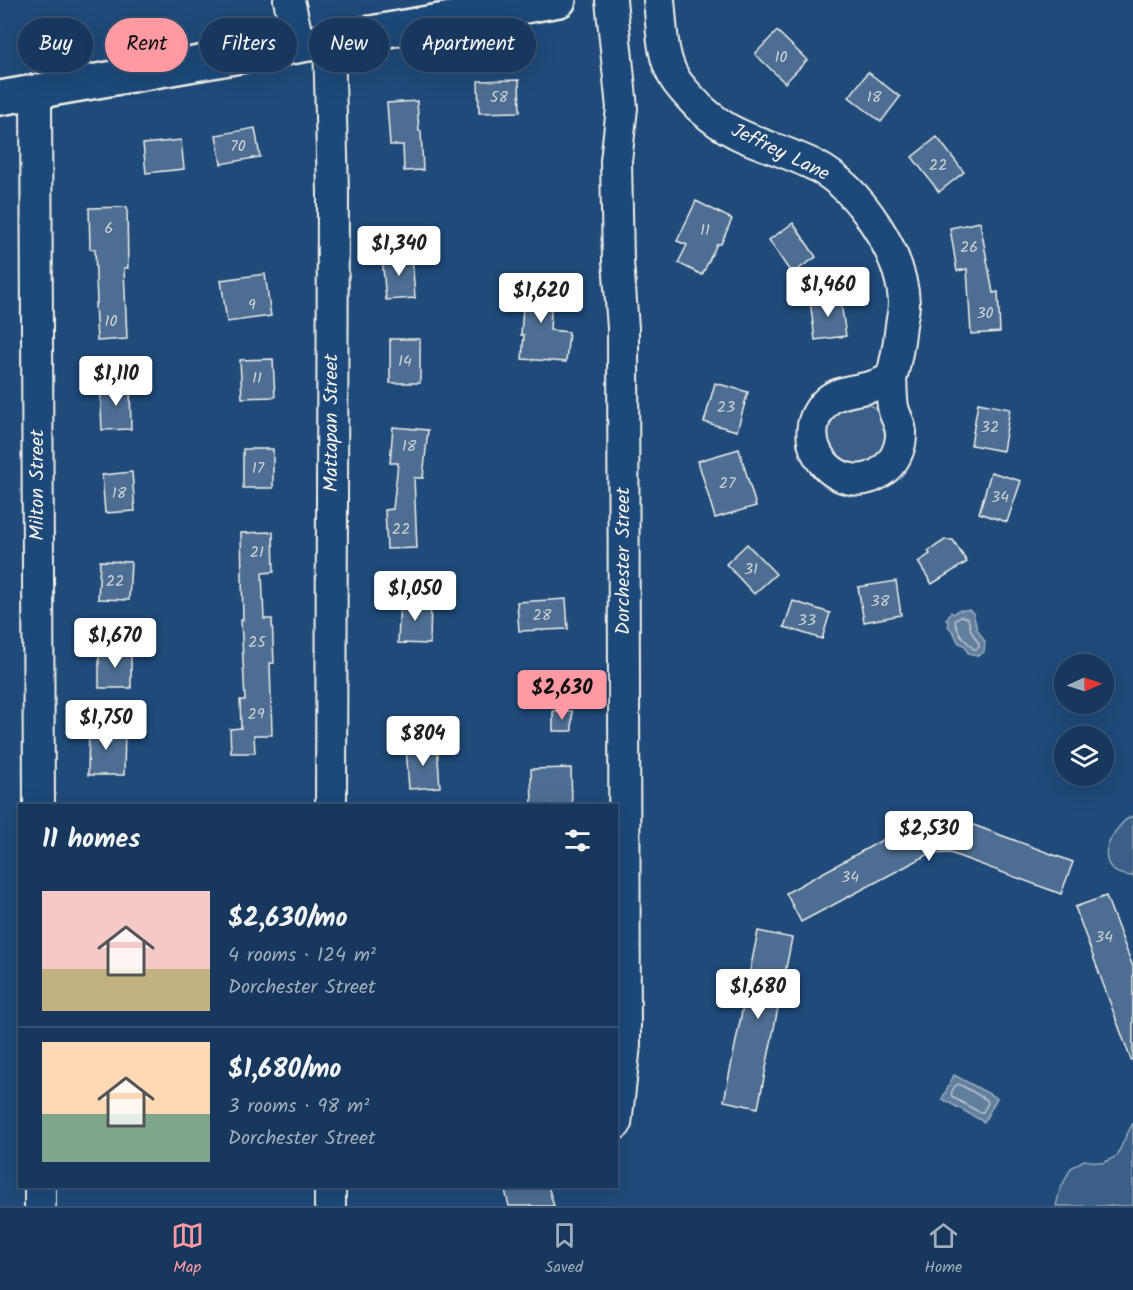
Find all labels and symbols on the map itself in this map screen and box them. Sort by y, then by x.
house number: 10 [774,45,788,70]
house number: 58 [490,85,508,110]
house number: 18 [867,85,882,110]
street label: Jeffrey Lane [725,115,835,191]
house number: 70 [230,134,246,159]
house number: 22 [929,153,947,178]
house number: 6 [105,216,113,241]
house number: 11 [700,218,710,243]
pin: $1,340 [350,226,448,277]
house number: 26 [960,235,978,260]
pin: $1,460 [779,267,877,318]
pin: $1,620 [492,273,590,324]
house number: 9 [248,293,256,318]
house number: 30 [976,301,994,326]
house number: 10 [104,309,118,334]
house number: 14 [398,349,412,374]
street label: Mattapan Street [316,354,348,492]
pin: $1,110 [67,356,165,407]
house number: 11 [252,366,262,391]
house number: 23 [717,395,735,420]
house number: 32 [981,415,999,440]
street label: Milton Street [22,429,54,541]
house number: 18 [402,434,417,459]
house number: 17 [252,456,265,481]
house number: 27 [719,471,736,496]
house number: 18 [112,481,127,506]
house number: 34 [991,485,1009,510]
street label: Dorchester Street [608,487,640,635]
house number: 22 [392,517,410,542]
house number: 21 [250,540,264,565]
house number: 31 [744,557,758,582]
house number: 22 [106,569,124,594]
pin: $1,050 [366,571,464,622]
house number: 38 [871,589,890,614]
house number: 28 [533,603,552,628]
house number: 33 [798,608,816,633]
pin: $1,670 [66,618,164,669]
house number: 25 [248,630,267,655]
north arrow [1054,654,1114,714]
pin: $2,630 [513,670,611,721]
pin: $1,750 [57,700,155,751]
house number: 29 [247,702,265,727]
pin: $804 [387,716,459,767]
pin: $2,530 [880,811,978,862]
house number: 34 [841,865,859,890]
house number: 34 [1095,925,1113,950]
pin: $1,680 [709,969,807,1020]

